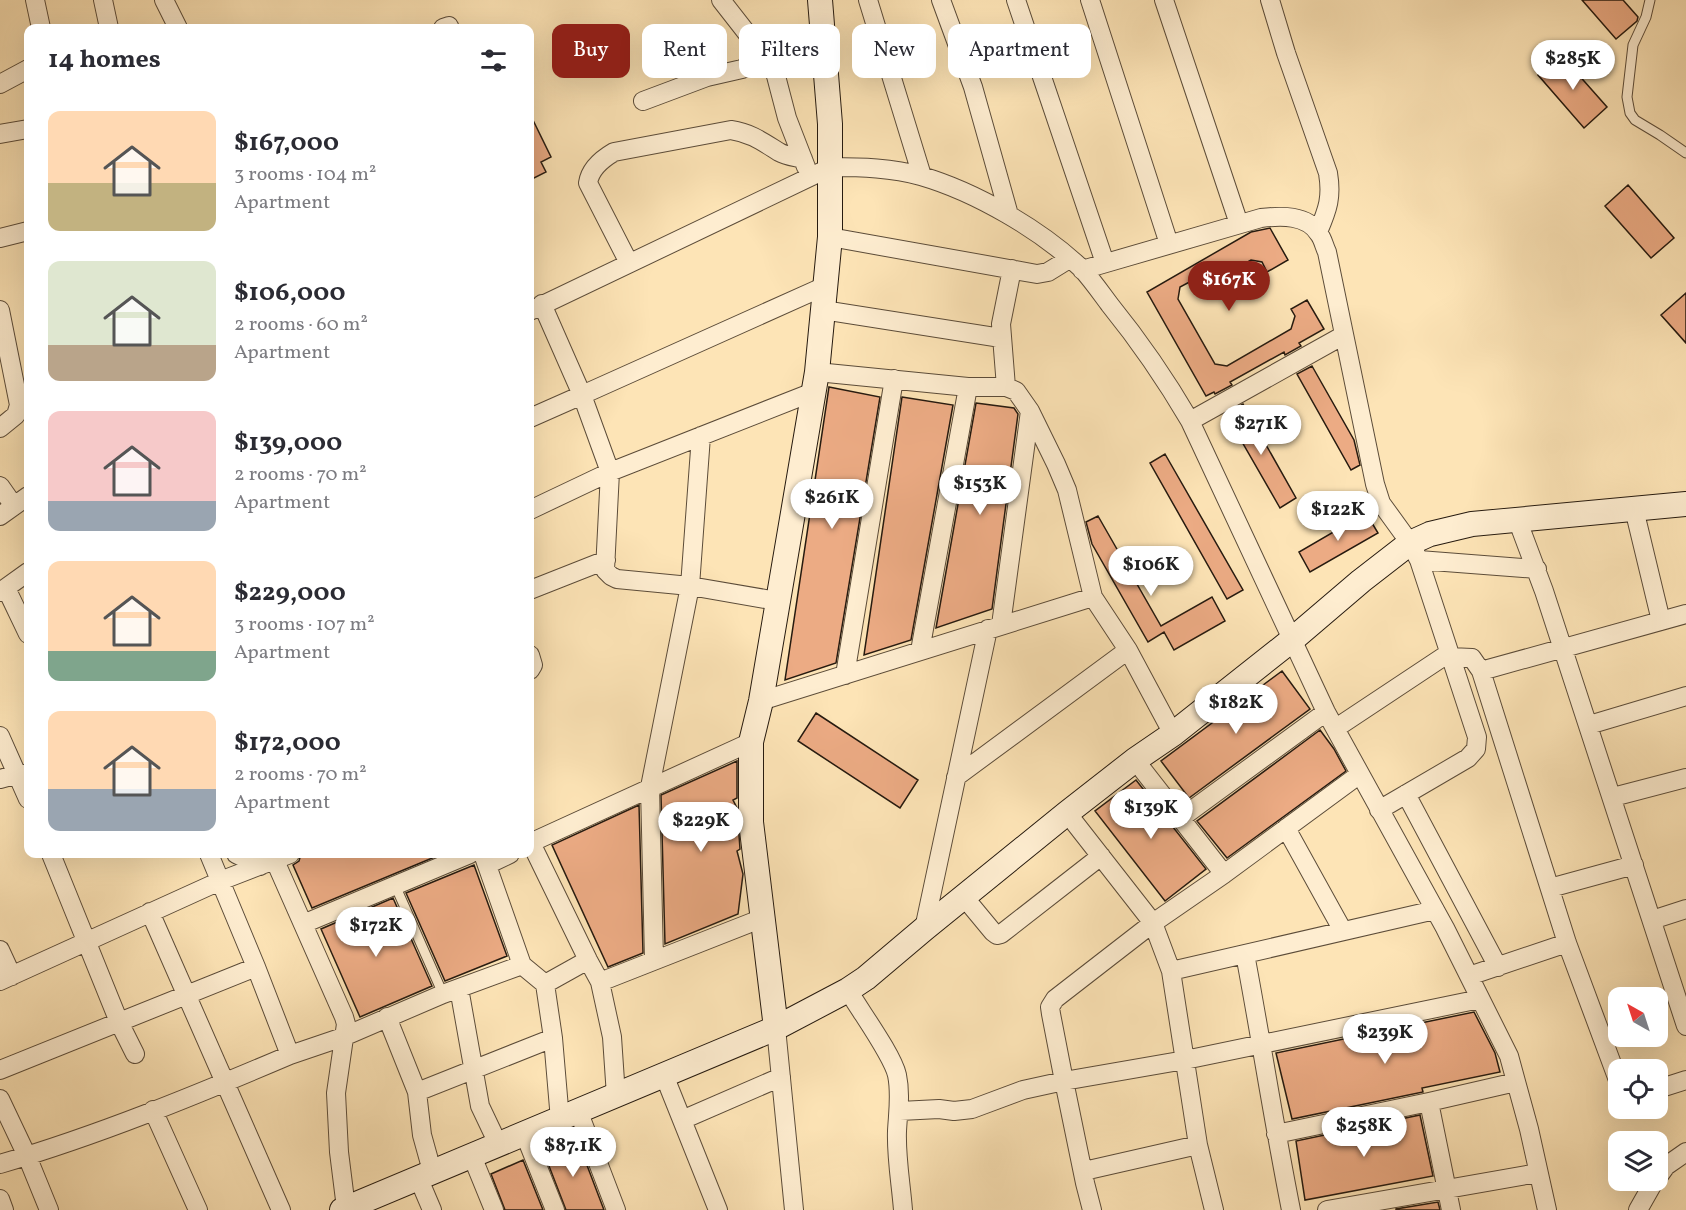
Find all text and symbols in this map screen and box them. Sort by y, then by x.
chip: Buy [552,24,630,78]
chip: Rent [642,24,727,78]
chip: Filters [739,24,840,78]
chip: New [852,24,936,78]
chip: Apartment [948,24,1091,78]
pin: $285K [1531,40,1615,91]
text: 14 homes [48,42,161,78]
icon: filters [477,44,510,77]
text: $285K [1545,45,1601,73]
text: $167,000 [234,125,339,161]
icon: home [96,135,168,207]
text: 3 rooms · 104 m² [234,161,376,189]
text: Apartment [234,189,330,217]
pin: $167K [1187,261,1271,312]
text: $167K [1202,266,1256,294]
text: $106,000 [234,275,345,311]
icon: home [96,285,168,357]
text: 2 rooms · 60 m² [234,311,368,339]
text: Apartment [234,339,330,367]
pin: $271K [1219,405,1303,456]
text: $271K [1234,410,1288,438]
text: $139,000 [234,425,342,461]
icon: home [96,435,168,507]
text: 2 rooms · 70 m² [234,461,367,489]
pin: $153K [938,465,1022,516]
text: $153K [953,470,1007,498]
pin: $261K [790,479,874,530]
text: $261K [804,484,860,512]
text: Apartment [234,489,330,517]
pin: $122K [1296,491,1380,542]
text: $122K [1311,496,1365,524]
pin: $106K [1109,546,1193,597]
text: $106K [1122,551,1180,579]
text: $229,000 [234,575,346,611]
icon: home [96,585,168,657]
text: 3 rooms · 107 m² [234,611,375,639]
text: Apartment [234,639,330,667]
pin: $182K [1194,684,1278,735]
text: $182K [1209,689,1263,717]
text: $172,000 [234,725,341,761]
icon: home [96,735,168,807]
text: 2 rooms · 70 m² [234,761,367,789]
text: Apartment [234,789,330,817]
pin: $139K [1109,789,1193,840]
text: $139K [1124,794,1178,822]
pin: $229K [659,802,743,853]
text: $229K [672,807,730,835]
pin: $172K [334,907,418,958]
text: $172K [349,912,403,940]
north arrow [1608,987,1668,1047]
map controls [1608,987,1668,1191]
pin: $239K [1343,1014,1427,1065]
text: $239K [1357,1019,1413,1047]
button: locate [1608,1059,1668,1119]
pin: $258K [1322,1107,1406,1158]
text: $258K [1336,1112,1392,1140]
pin: $87.1K [524,1127,622,1178]
button: layers [1608,1131,1668,1191]
text: $87.1K [544,1132,602,1160]

